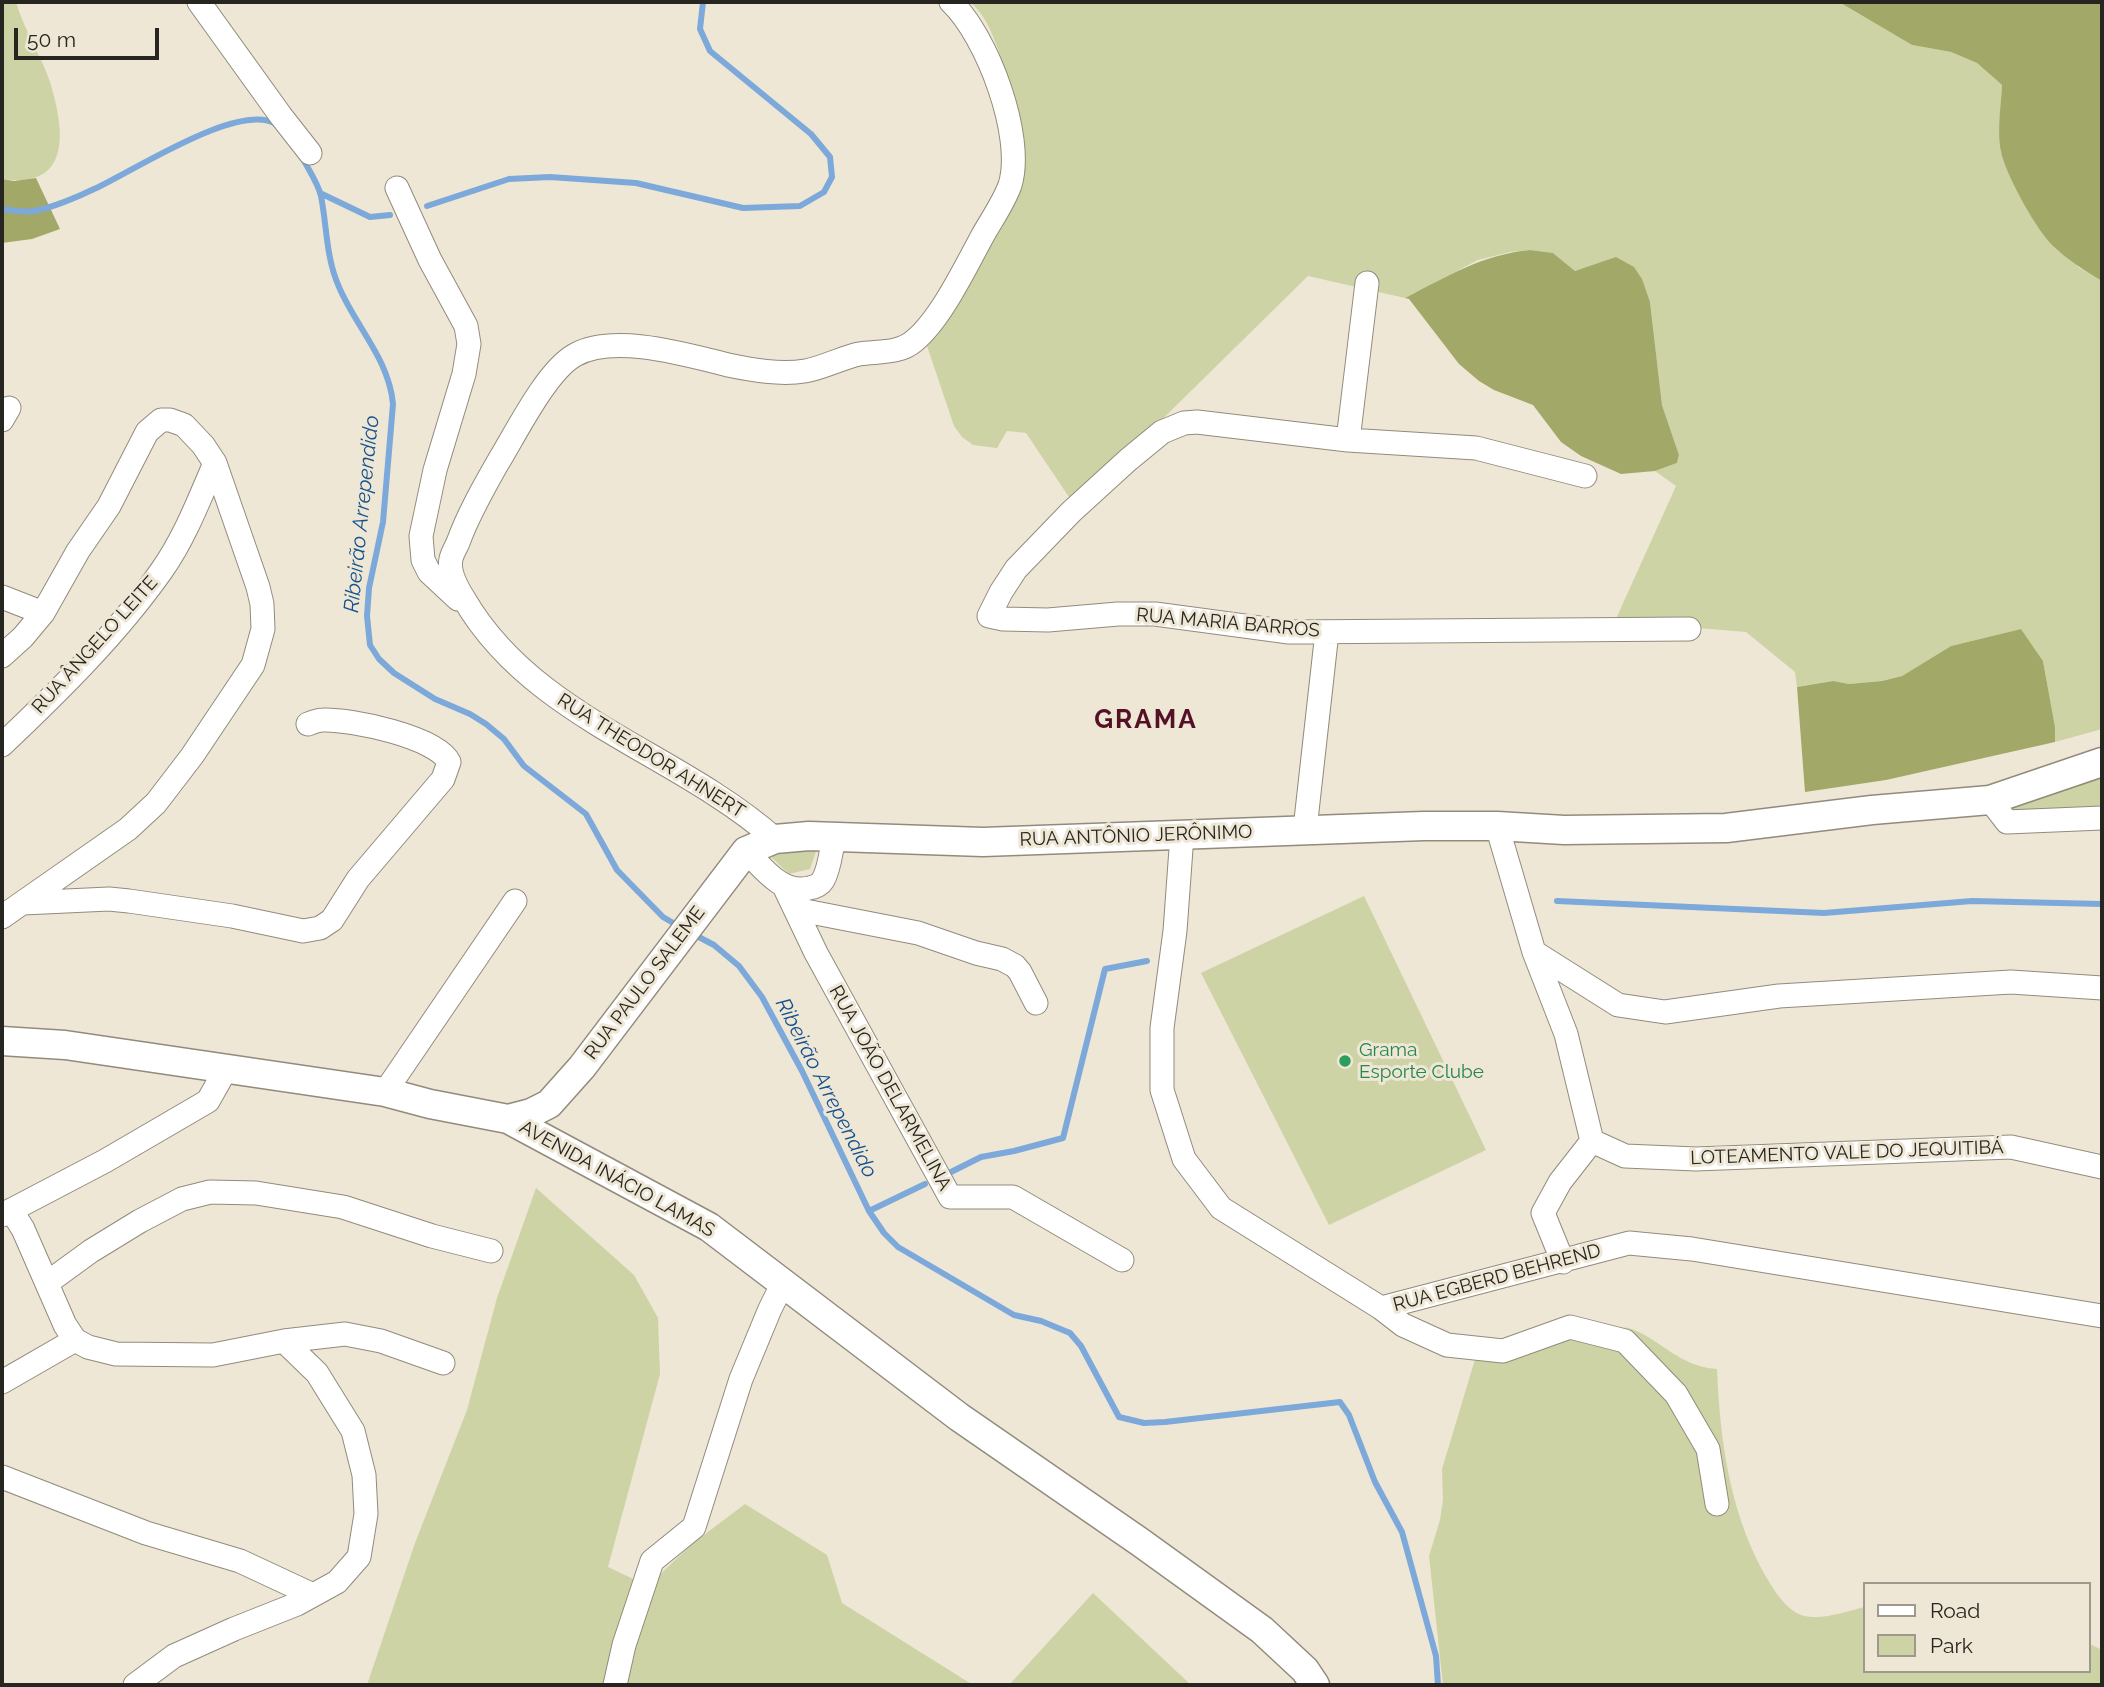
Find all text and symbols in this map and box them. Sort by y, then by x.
scale bar [18,14,163,58]
text: 50 m [27,27,76,52]
water label: Ribeirão Arrependido [339,414,385,614]
street label: RUA ÂNGELO LEITE [27,572,163,718]
street label: RUA MARIA BARROS [1135,604,1321,642]
street label: RUA THEODOR AHNERT [553,689,749,823]
district label: GRAMA [1095,704,1197,736]
street label: RUA ANTÔNIO JERÔNIMO [1019,821,1253,851]
street label: RUA PAULO SALEME [580,902,710,1064]
street label: RUA JOÃO DELARMELINA [824,981,956,1195]
water label: Ribeirão Arrependido [770,994,882,1182]
place label: Grama Esporte Clube [1359,1039,1484,1083]
marker: Grama Esporte Clube [1337,1053,1353,1069]
street label: AVENIDA INÁCIO LAMAS [515,1116,719,1242]
street label: LOTEAMENTO VALE DO JEQUITIBÁ [1690,1136,2004,1170]
street label: RUA EGBERD BEHREND [1391,1239,1603,1317]
legend [1862,1582,2090,1673]
text: Road [1930,1598,1980,1623]
text: Park [1930,1633,1973,1658]

